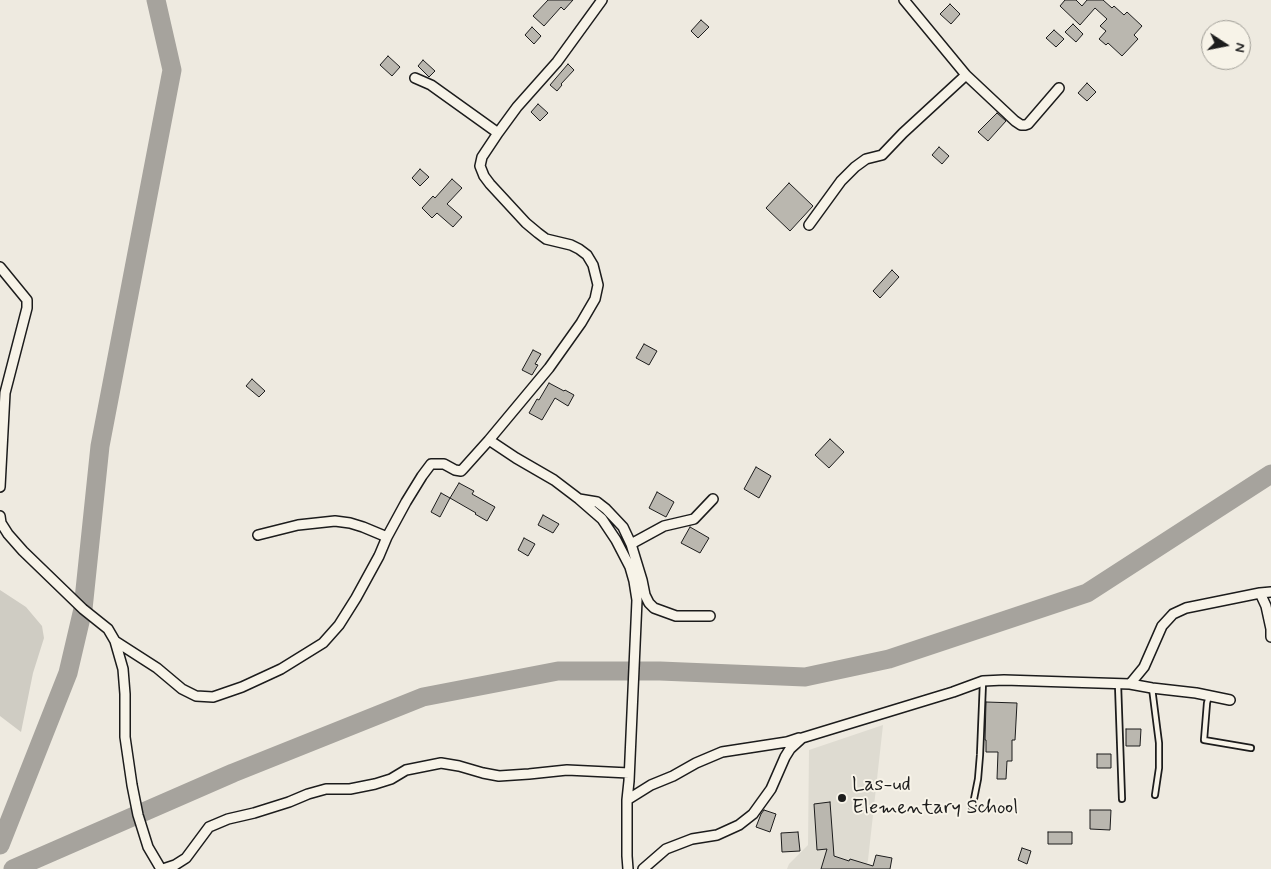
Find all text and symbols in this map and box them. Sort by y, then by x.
north arrow [1201,20,1251,70]
text: N [1230,41,1249,54]
place label: Las-ud Elementary School [852,774,1018,821]
marker: Las-ud Elementary School [836,792,848,804]

